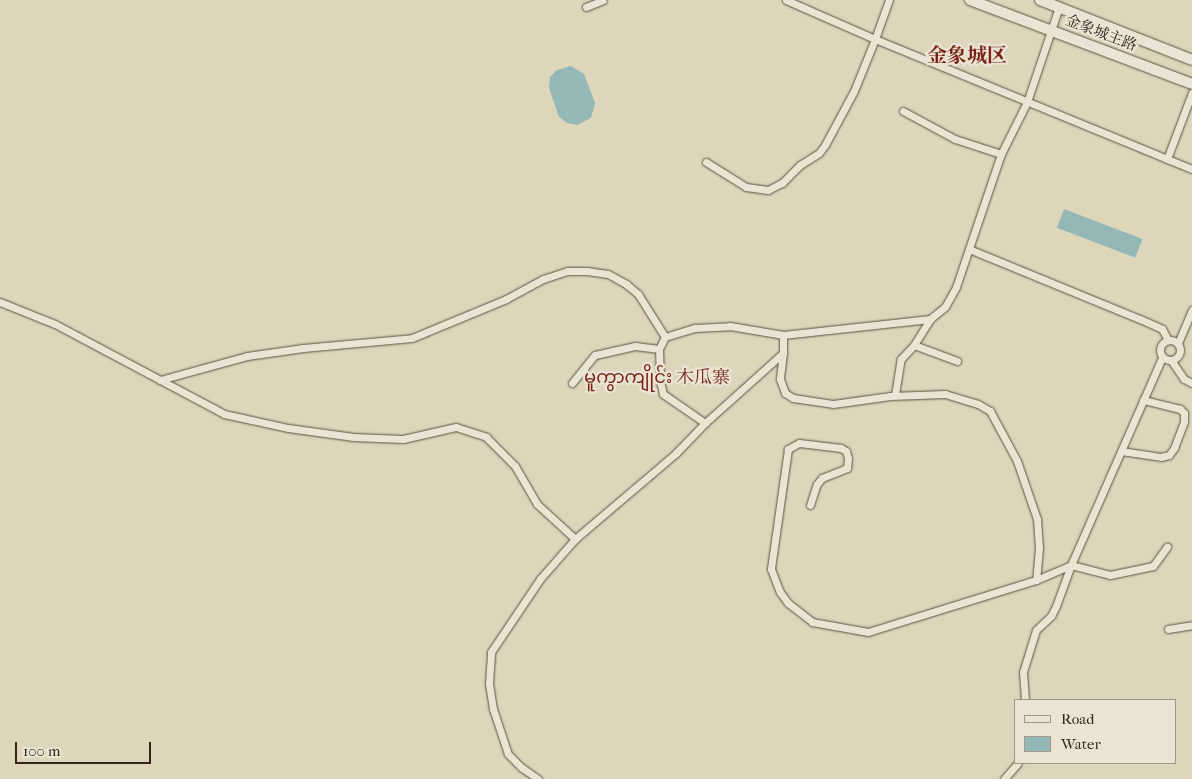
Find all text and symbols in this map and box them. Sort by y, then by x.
street label: 金象城主路 [1063,11,1139,55]
district label: 金象城区 [927,43,1007,67]
district label: မူကွာကျိုင်း 木瓜寨 [584,367,730,389]
legend [1014,699,1177,764]
text: Road [1061,710,1094,728]
scale bar [18,732,154,764]
text: Water [1061,735,1101,753]
text: 100 m [23,742,61,760]

